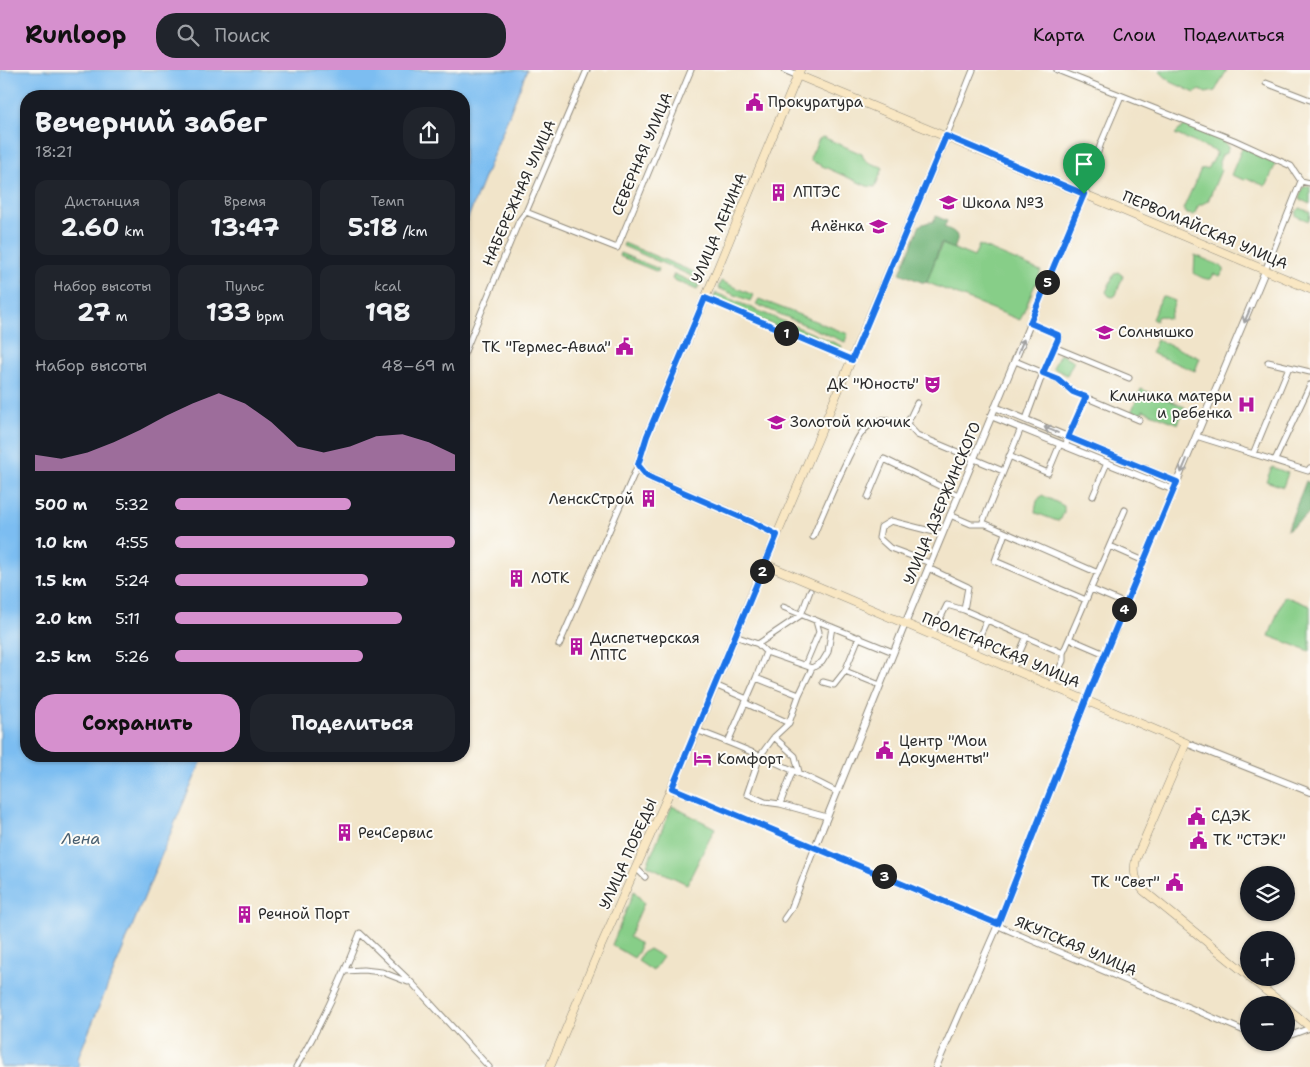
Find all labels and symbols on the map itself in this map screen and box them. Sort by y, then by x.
street label: СЕВЕРНАЯ УЛИЦА [607,89,677,219]
public building icon: Прокуратура [744,92,764,112]
place label: Прокуратура [768,92,864,112]
street label: НАБЕРЕЖНАЯ УЛИЦА [478,117,560,269]
pin [1063,143,1105,194]
street label: УЛИЦА ЛЕНИНА [687,170,751,286]
building icon: ЛПТЭС [769,182,789,202]
place label: ЛПТЭС [793,182,840,202]
street label: ПЕРВОМАЙСКАЯ УЛИЦА [1119,185,1291,274]
school or university icon: Школа №3 [938,193,958,213]
place label: Школа №3 [962,193,1044,213]
place label: Алёнка [811,216,865,236]
school or university icon: Алёнка [868,216,888,236]
pin: 5 [1034,270,1060,294]
one-way arrow [1241,308,1251,323]
pin: 1 [774,320,798,346]
school or university icon: Солнышко [1094,322,1114,342]
place label: Солнышко [1118,322,1194,342]
place label: ТК "Гермес-Авиа" [482,337,611,357]
public building icon: ТК "Гермес-Авиа" [615,337,635,357]
one-way arrow [1017,339,1026,354]
place label: ДК "Юность" [827,374,919,394]
theatre icon: ДК "Юность" [923,374,943,394]
place label: Клиника матери и ребенка [1109,386,1233,423]
hospital icon: Клиника матери и ребенка [1236,395,1256,415]
school or university icon: Золотой ключик [766,412,786,432]
place label: Золотой ключик [790,412,911,432]
street label: УЛИЦА ДЗЕРЖИНСКОГО [899,419,985,587]
one-way arrow [1044,425,1059,434]
one-way arrow [1178,458,1188,473]
place label: ЛенскСтрой [549,489,634,509]
building icon: ЛенскСтрой [638,489,658,509]
pin: 2 [750,558,774,584]
building icon: ЛОТК [507,568,527,588]
place label: ЛОТК [531,568,570,588]
pin: 4 [1112,596,1136,622]
street label: ПРОЛЕТАРСКАЯ УЛИЦА [919,608,1083,692]
place label: Диспетчерская ЛПТС [590,628,700,665]
building icon: Диспетчерская ЛПТС [566,637,586,657]
place label: Центр "Мои Документы" [899,731,989,768]
public building icon: Центр "Мои Документы" [875,740,895,760]
hotel icon: Комфорт [693,749,713,769]
place label: Комфорт [717,749,784,769]
street label: УЛИЦА ПОБЕДЫ [595,795,661,913]
public building icon: СДЭК [1187,806,1207,826]
place label: СДЭК [1211,806,1251,826]
building icon: РечСервис [334,823,354,843]
place label: РечСервис [358,823,433,843]
water label: Лена [61,828,100,849]
public building icon: ТК "СТЭК" [1189,830,1209,850]
place label: ТК "СТЭК" [1213,830,1286,850]
pin: 3 [872,864,896,888]
place label: ТК "Свет" [1091,872,1160,892]
public building icon: ТК "Свет" [1164,872,1184,892]
building icon: Речной Порт [234,904,254,924]
place label: Речной Порт [258,904,350,924]
street label: ЯКУТСКАЯ УЛИЦА [1012,911,1140,981]

